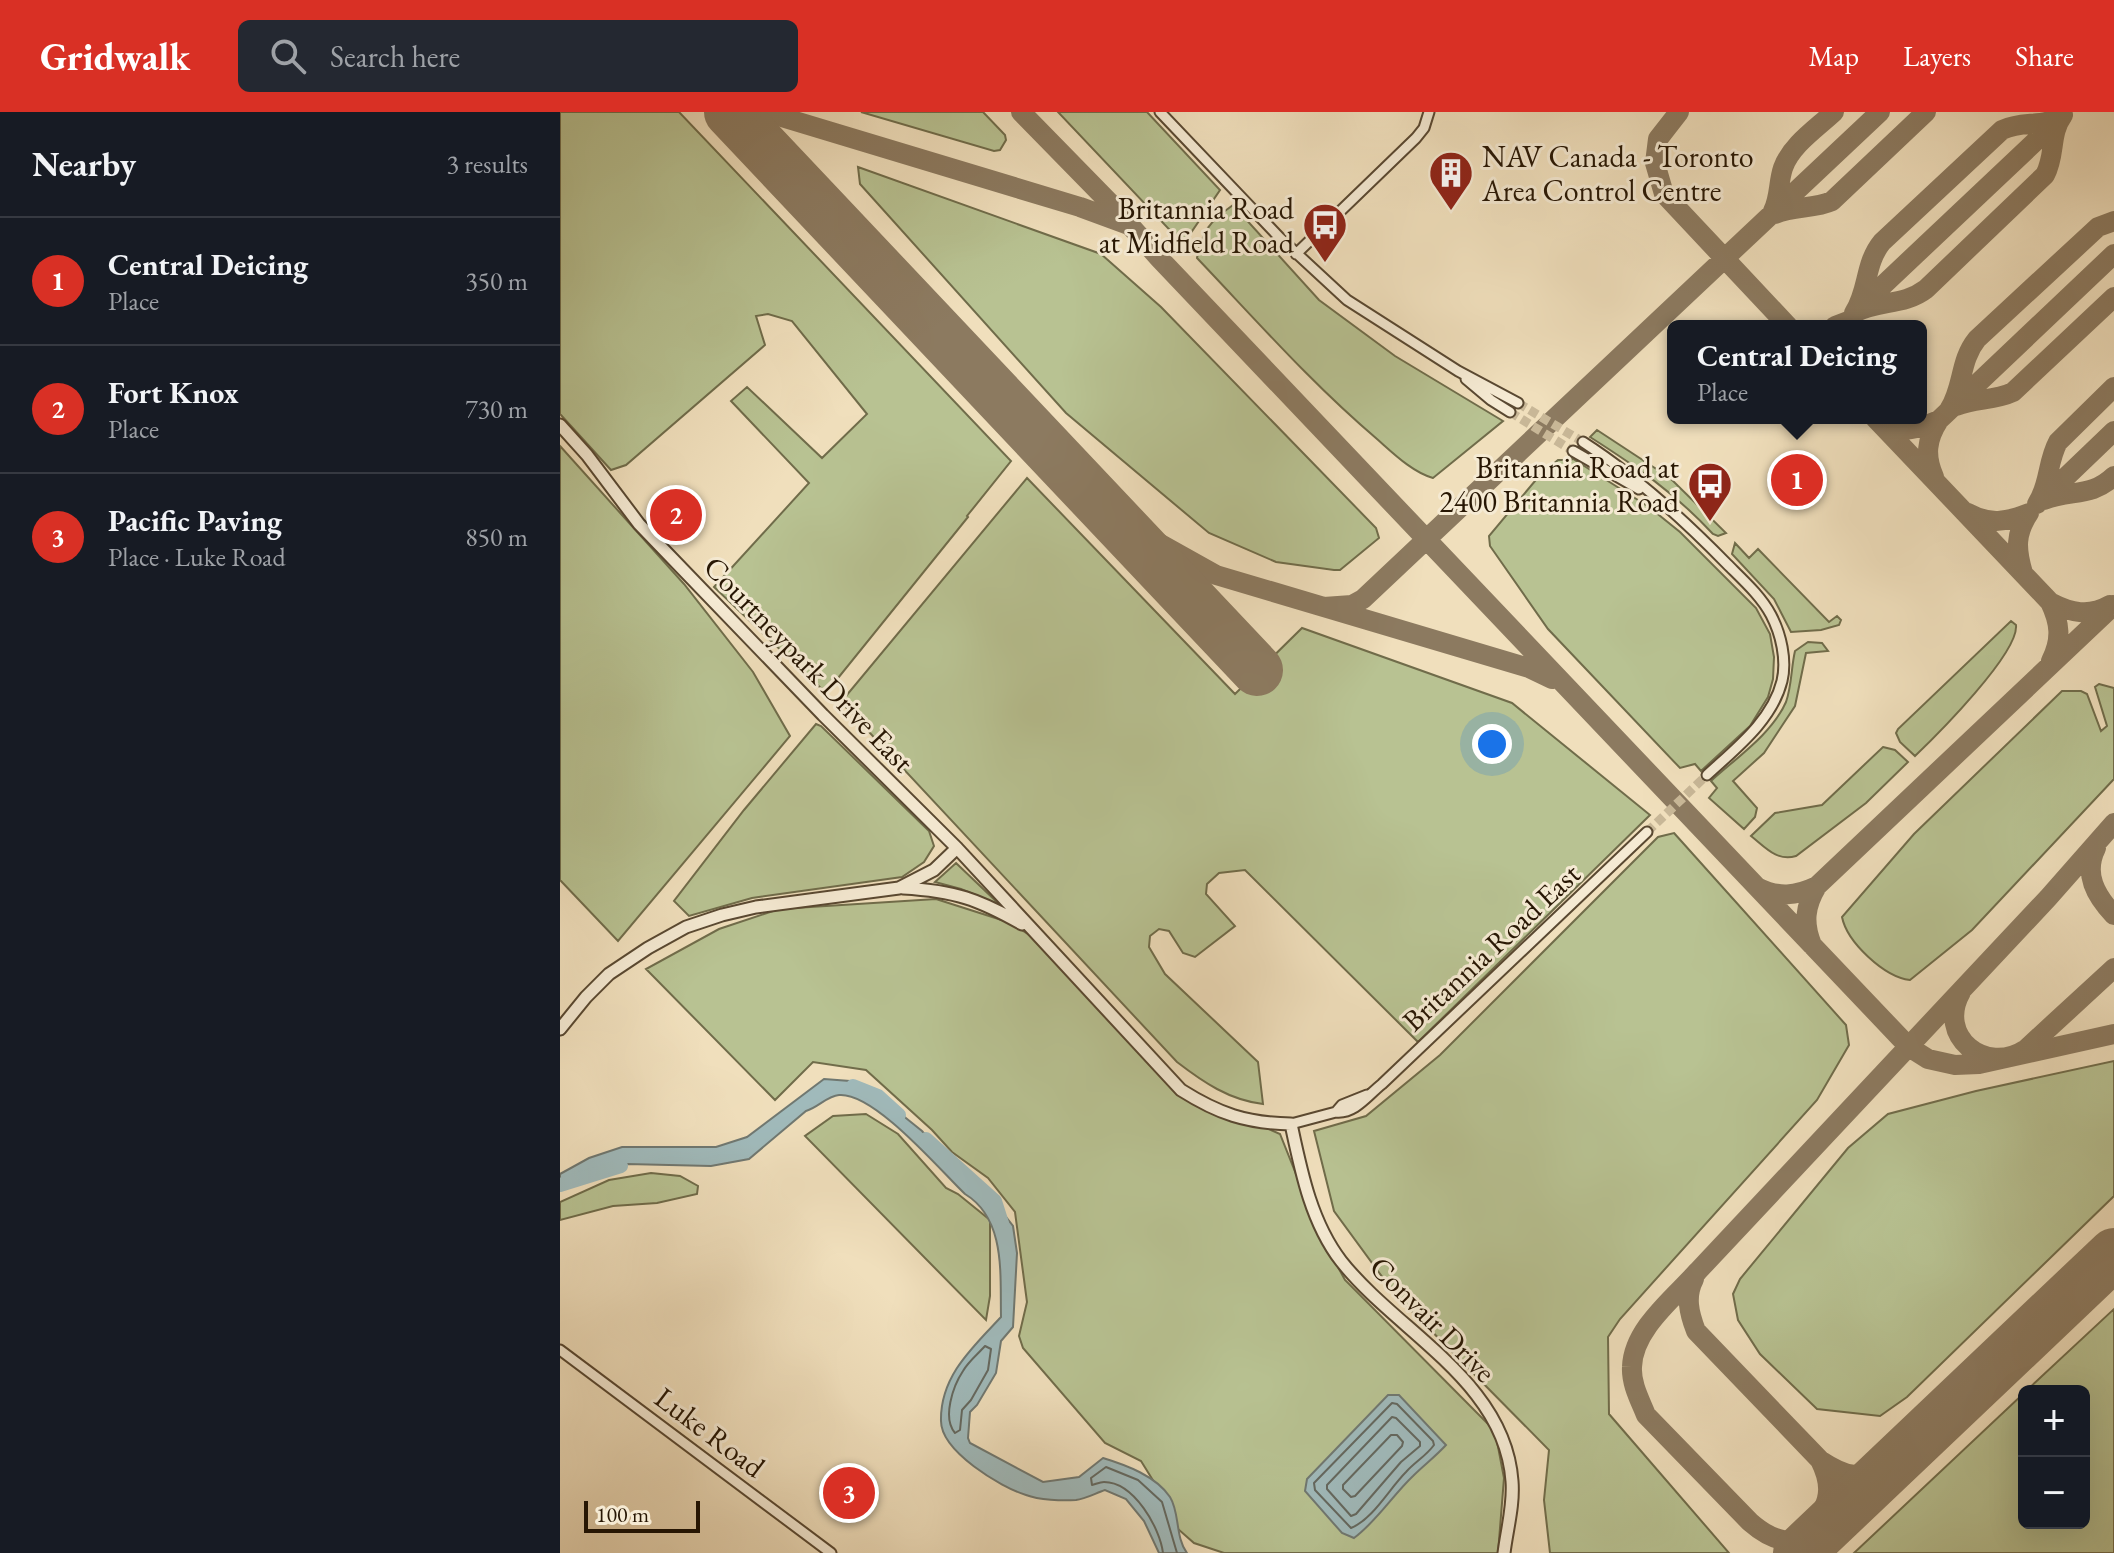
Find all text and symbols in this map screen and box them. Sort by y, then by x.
search box [238,20,798,92]
text: Gridwalk [40,32,190,81]
icon: search [266,34,310,78]
text: Search here [330,37,460,76]
text: Map [1809,38,1859,74]
text: Layers [1903,38,1971,74]
text: Share [2015,38,2074,74]
place label: NAV Canada - Toronto Area Control Centre [1481,137,1754,210]
text: Nearby [32,142,136,186]
text: 3 results [447,147,528,181]
building icon: NAV Canada - Toronto Area Control Centre [1427,149,1475,212]
place label: Britannia Road at Midfield Road [1099,189,1295,262]
bus stop icon: Britannia Road at Midfield Road [1301,201,1349,264]
text: Central Deicing [108,245,308,284]
text: 1 [51,264,65,298]
text: 350 m [465,264,528,298]
text: Place [108,284,159,318]
popup [1667,320,1927,424]
text: Central Deicing [1697,336,1897,375]
text: Fort Knox [108,373,239,412]
text: Place [1697,375,1748,409]
text: 2 [51,392,65,426]
text: 730 m [465,392,528,426]
text: Place [108,412,159,446]
place label: Britannia Road at 2400 Britannia Road [1439,448,1680,521]
pin: 1 [1771,450,1823,510]
bus stop icon: Britannia Road at 2400 Britannia Road [1686,460,1734,523]
pin: 2 [650,485,702,545]
text: Pacific Paving [108,501,282,540]
text: 3 [51,520,65,554]
text: 850 m [465,520,528,554]
text: Place · Luke Road [108,540,286,574]
street label: Courtneypark Drive East [695,547,923,781]
your location [1472,724,1512,764]
street label: Britannia Road East [1394,854,1589,1039]
street label: Convair Drive [1361,1247,1505,1391]
street label: Luke Road [647,1378,773,1487]
map controls [2018,1385,2090,1529]
button: + [2018,1385,2090,1457]
button: − [2018,1457,2090,1529]
pin: 3 [823,1463,875,1523]
scale bar [584,1497,700,1533]
text: 100 m [596,1500,649,1529]

